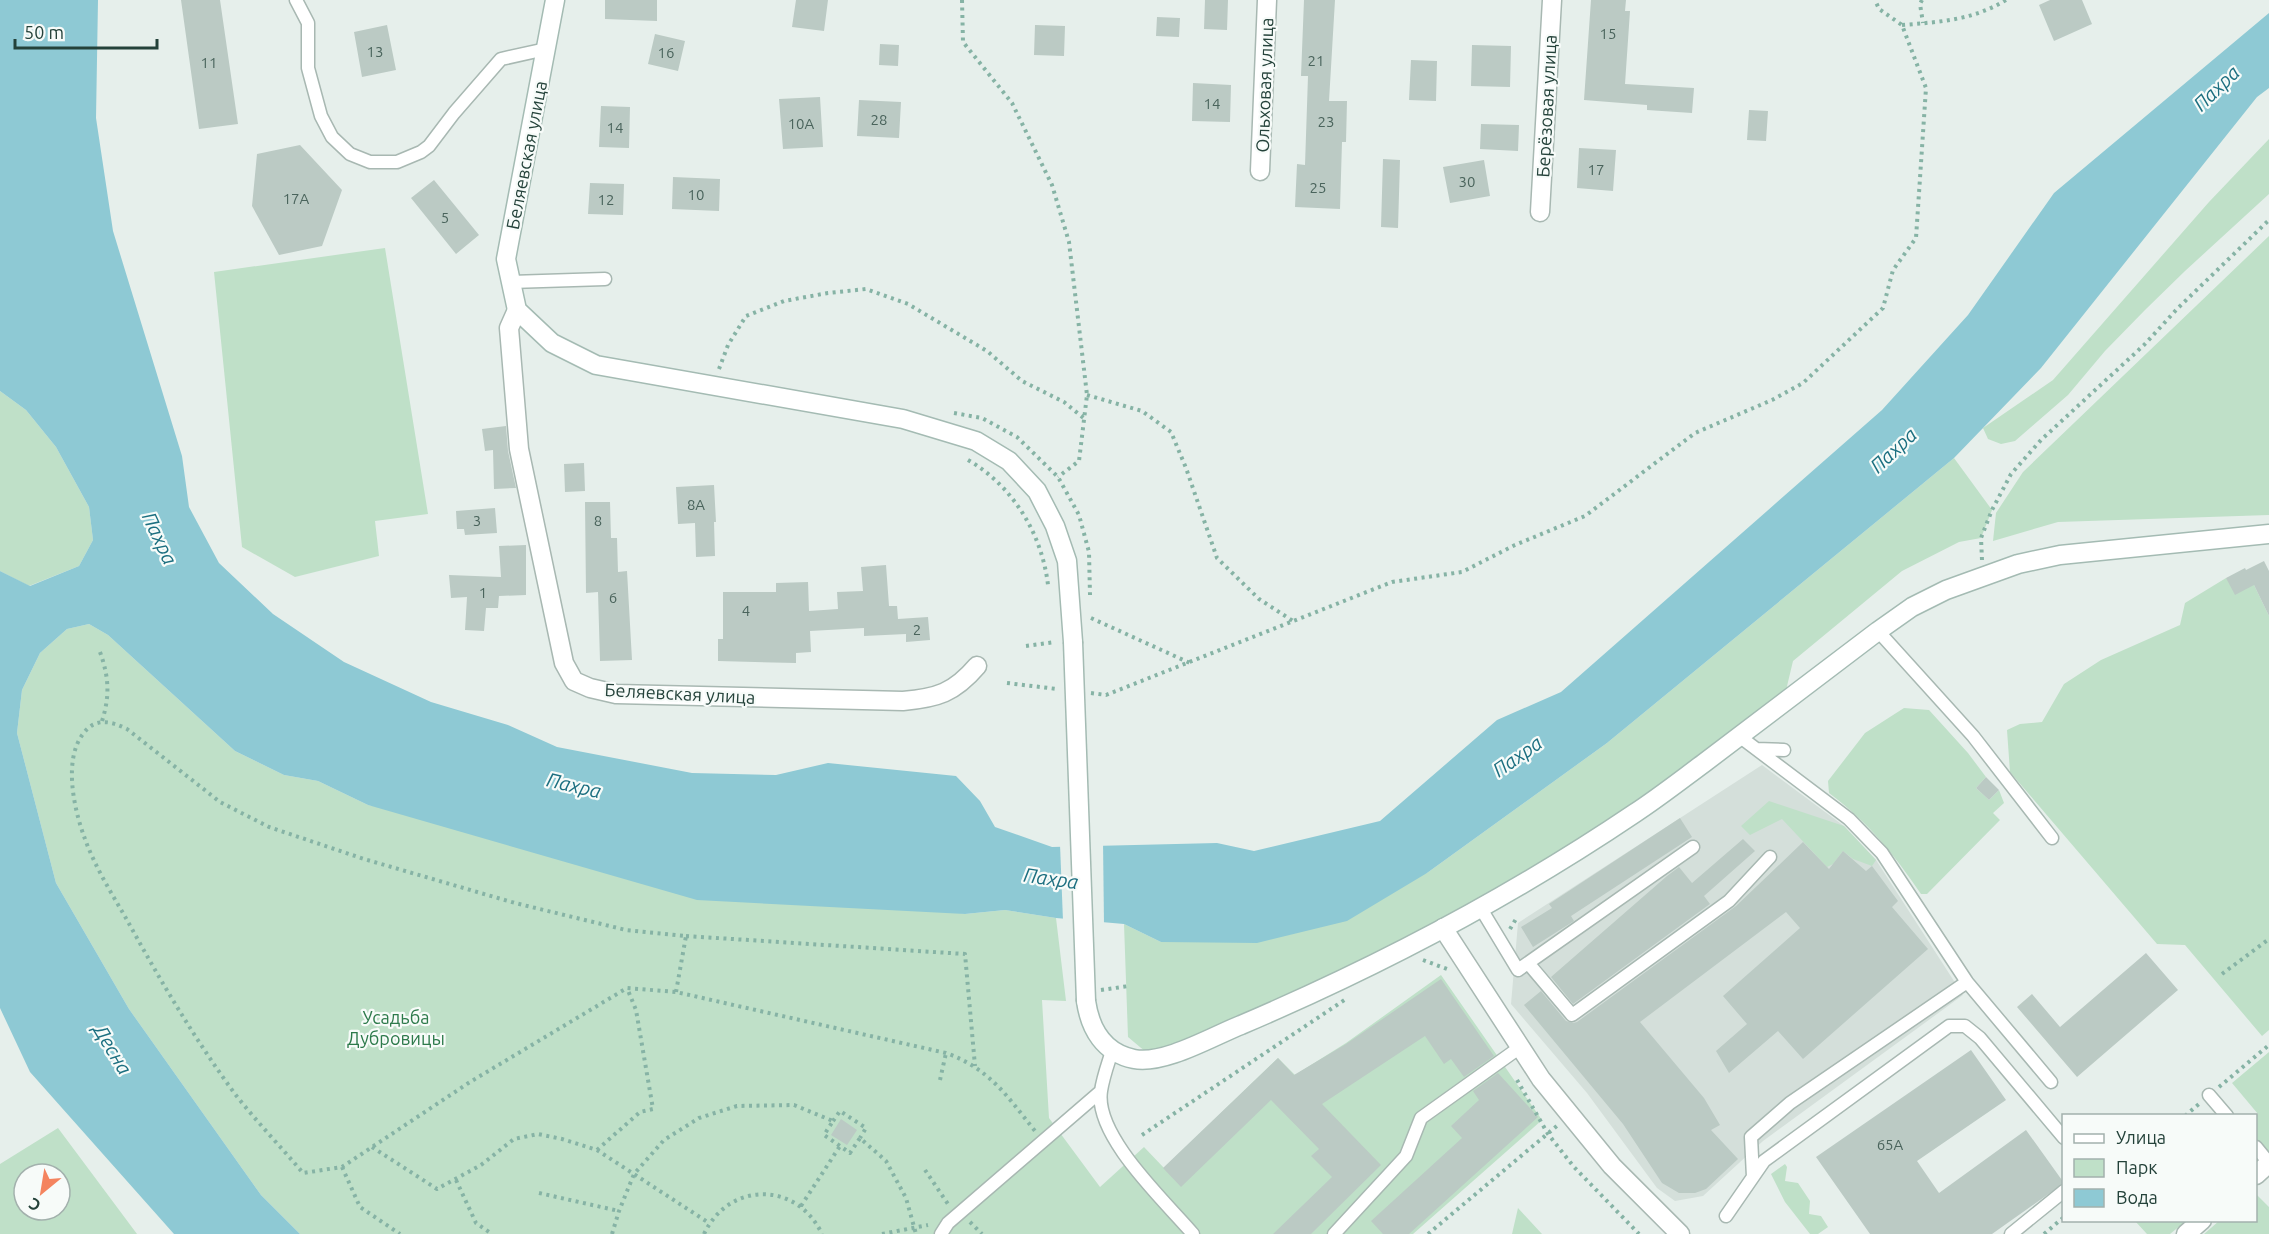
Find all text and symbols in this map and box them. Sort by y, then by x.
scale bar [15,12,158,50]
street label: Ольховая улица [1252,17,1276,153]
text: 50 m [24,22,64,42]
house number: 15 [1600,25,1616,42]
street label: Берёзовая улица [1532,34,1560,178]
house number: 13 [367,43,383,60]
house number: 16 [658,44,674,61]
house number: 21 [1308,52,1324,69]
house number: 11 [201,54,217,71]
water label: Пахра [2188,60,2244,115]
street label: Беляевская улица [502,79,550,231]
house number: 14 [1204,95,1220,112]
house number: 28 [871,111,887,128]
house number: 23 [1318,113,1334,130]
house number: 10А [788,115,815,132]
house number: 14 [607,119,623,136]
house number: 17 [1588,161,1604,178]
house number: 30 [1459,173,1475,190]
house number: 25 [1310,179,1326,196]
house number: 10 [688,186,704,203]
house number: 17А [283,190,310,207]
house number: 12 [598,191,614,208]
house number: 5 [441,209,449,226]
water label: Пахра [1865,423,1921,477]
house number: 8А [687,496,705,513]
water label: Пахра [138,508,182,568]
house number: 3 [473,512,481,529]
house number: 8 [594,512,602,529]
house number: 1 [479,584,487,601]
house number: 6 [609,589,617,606]
house number: 4 [742,602,750,619]
house number: 2 [913,621,921,638]
street label: Беляевская улица [604,679,756,707]
water label: Пахра [1488,731,1546,781]
water label: Пахра [545,768,604,802]
water label: Пахра [1022,863,1080,893]
park label: Усадьба Дубровицы [347,1007,445,1048]
water label: Десна [88,1018,137,1079]
legend [2062,1114,2257,1222]
text: Улица [2116,1127,2166,1147]
house number: 65А [1877,1136,1904,1153]
text: Парк [2116,1157,2157,1177]
north arrow [12,1162,72,1222]
text: Вода [2116,1187,2158,1207]
text: С [26,1195,43,1215]

